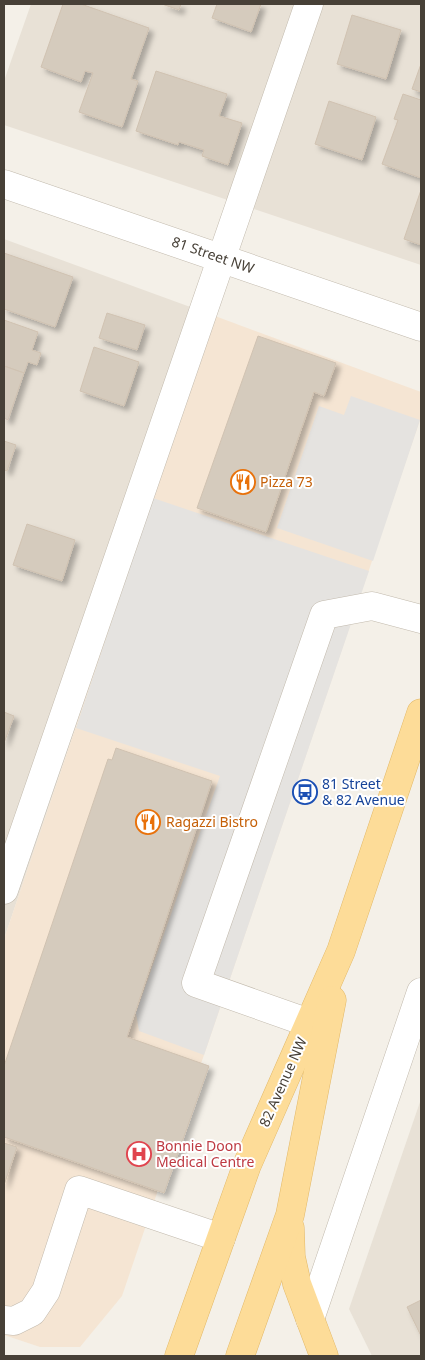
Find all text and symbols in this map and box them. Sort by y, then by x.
street label: 81 Street NW [169,232,257,278]
restaurant icon: Pizza 73 [230,469,256,495]
place label: Pizza 73 [260,472,313,491]
place label: 81 Street & 82 Avenue [322,774,405,809]
bus stop icon: 81 Street & 82 Avenue [292,779,318,805]
restaurant icon: Ragazzi Bistro [135,809,161,835]
place label: Ragazzi Bistro [166,812,258,831]
street label: 82 Avenue NW [254,1034,311,1130]
place label: Bonnie Doon Medical Centre [156,1136,255,1171]
hospital icon: Bonnie Doon Medical Centre [126,1141,152,1167]

